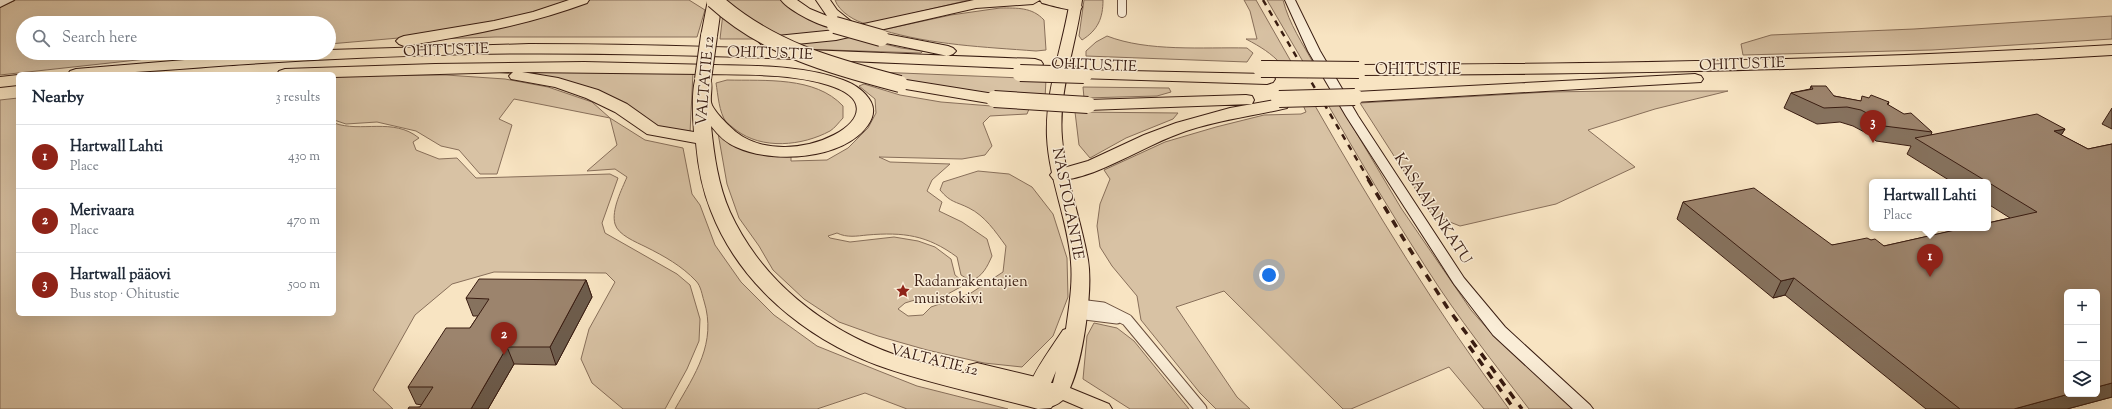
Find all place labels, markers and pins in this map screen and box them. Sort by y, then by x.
pin: 3 [1860,110,1886,143]
pin: 1 [1917,244,1943,277]
place label: Radanrakentajien muistokivi [914,272,1028,310]
place icon: Radanrakentajien muistokivi [895,283,911,299]
pin: 2 [491,322,517,355]

